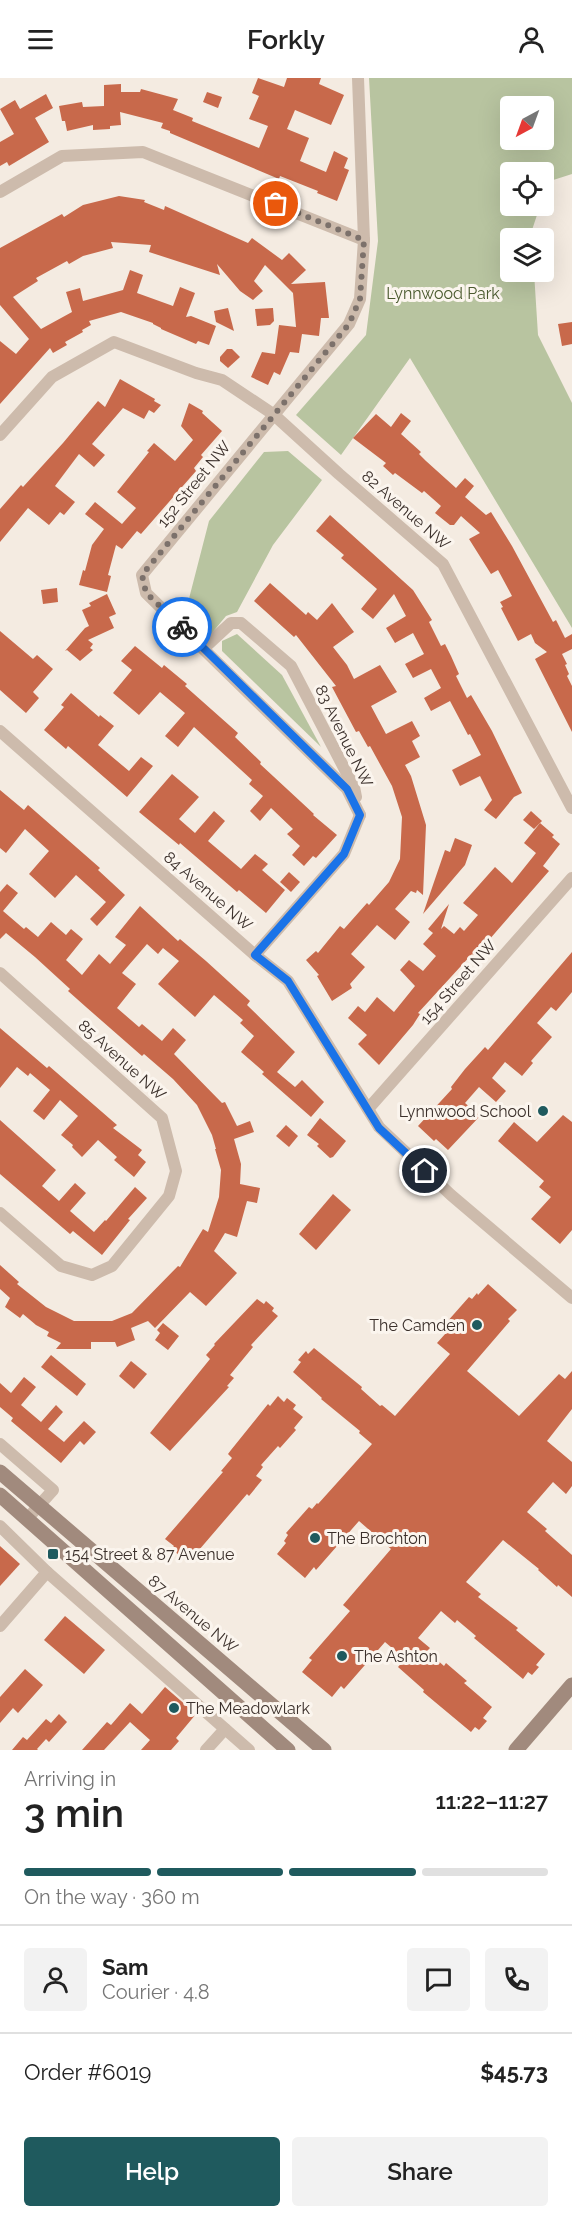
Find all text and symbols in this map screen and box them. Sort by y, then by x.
icon: menu [24,23,57,56]
icon: person [515,23,548,56]
text: Forkly [247,24,325,55]
north arrow [500,96,554,150]
map controls [500,96,554,282]
button: locate [500,162,554,216]
pin [250,178,301,229]
icon: bag [259,187,292,220]
button: layers [500,228,554,282]
park label: Lynnwood Park [386,284,500,303]
street label: 152 Street NW [153,437,235,531]
street label: 82 Avenue NW [358,467,454,554]
courier [152,597,212,657]
icon: bike [166,611,199,644]
street label: 83 Avenue NW [311,682,377,790]
street label: 84 Avenue NW [160,847,256,935]
street label: 154 Street NW [416,936,500,1028]
street label: 85 Avenue NW [74,1016,170,1104]
place label: Lynnwood School [399,1102,532,1121]
marker: Lynnwood School [536,1104,550,1118]
pin [399,1145,450,1196]
icon: home [408,1154,441,1187]
place label: The Camden [369,1316,465,1335]
marker: The Camden [470,1318,484,1332]
place label: The Brochton [327,1529,427,1548]
marker: The Brochton [308,1531,322,1545]
place label: 154 Street & 87 Avenue [65,1545,234,1564]
marker: 154 Street & 87 Avenue [46,1547,60,1561]
street label: 87 Avenue NW [144,1571,242,1657]
place label: The Ashton [354,1647,438,1666]
marker: The Ashton [335,1649,349,1663]
place label: The Meadowlark [186,1699,310,1718]
marker: The Meadowlark [167,1701,181,1715]
text: Arriving in [24,1767,116,1791]
text: 11:22–11:27 [435,1788,548,1814]
text: 3 min [24,1790,124,1836]
text: On the way · 360 m [24,1885,200,1909]
button: person [24,1948,87,2011]
button: chat [407,1948,470,2011]
button: phone [485,1948,548,2011]
text: Sam [102,1954,149,1980]
text: Courier · 4.8 [102,1980,210,2004]
text: Order #6019 [24,2059,151,2085]
text: $45.73 [480,2059,548,2085]
button: Help [24,2137,280,2206]
button: Share [292,2137,548,2206]

